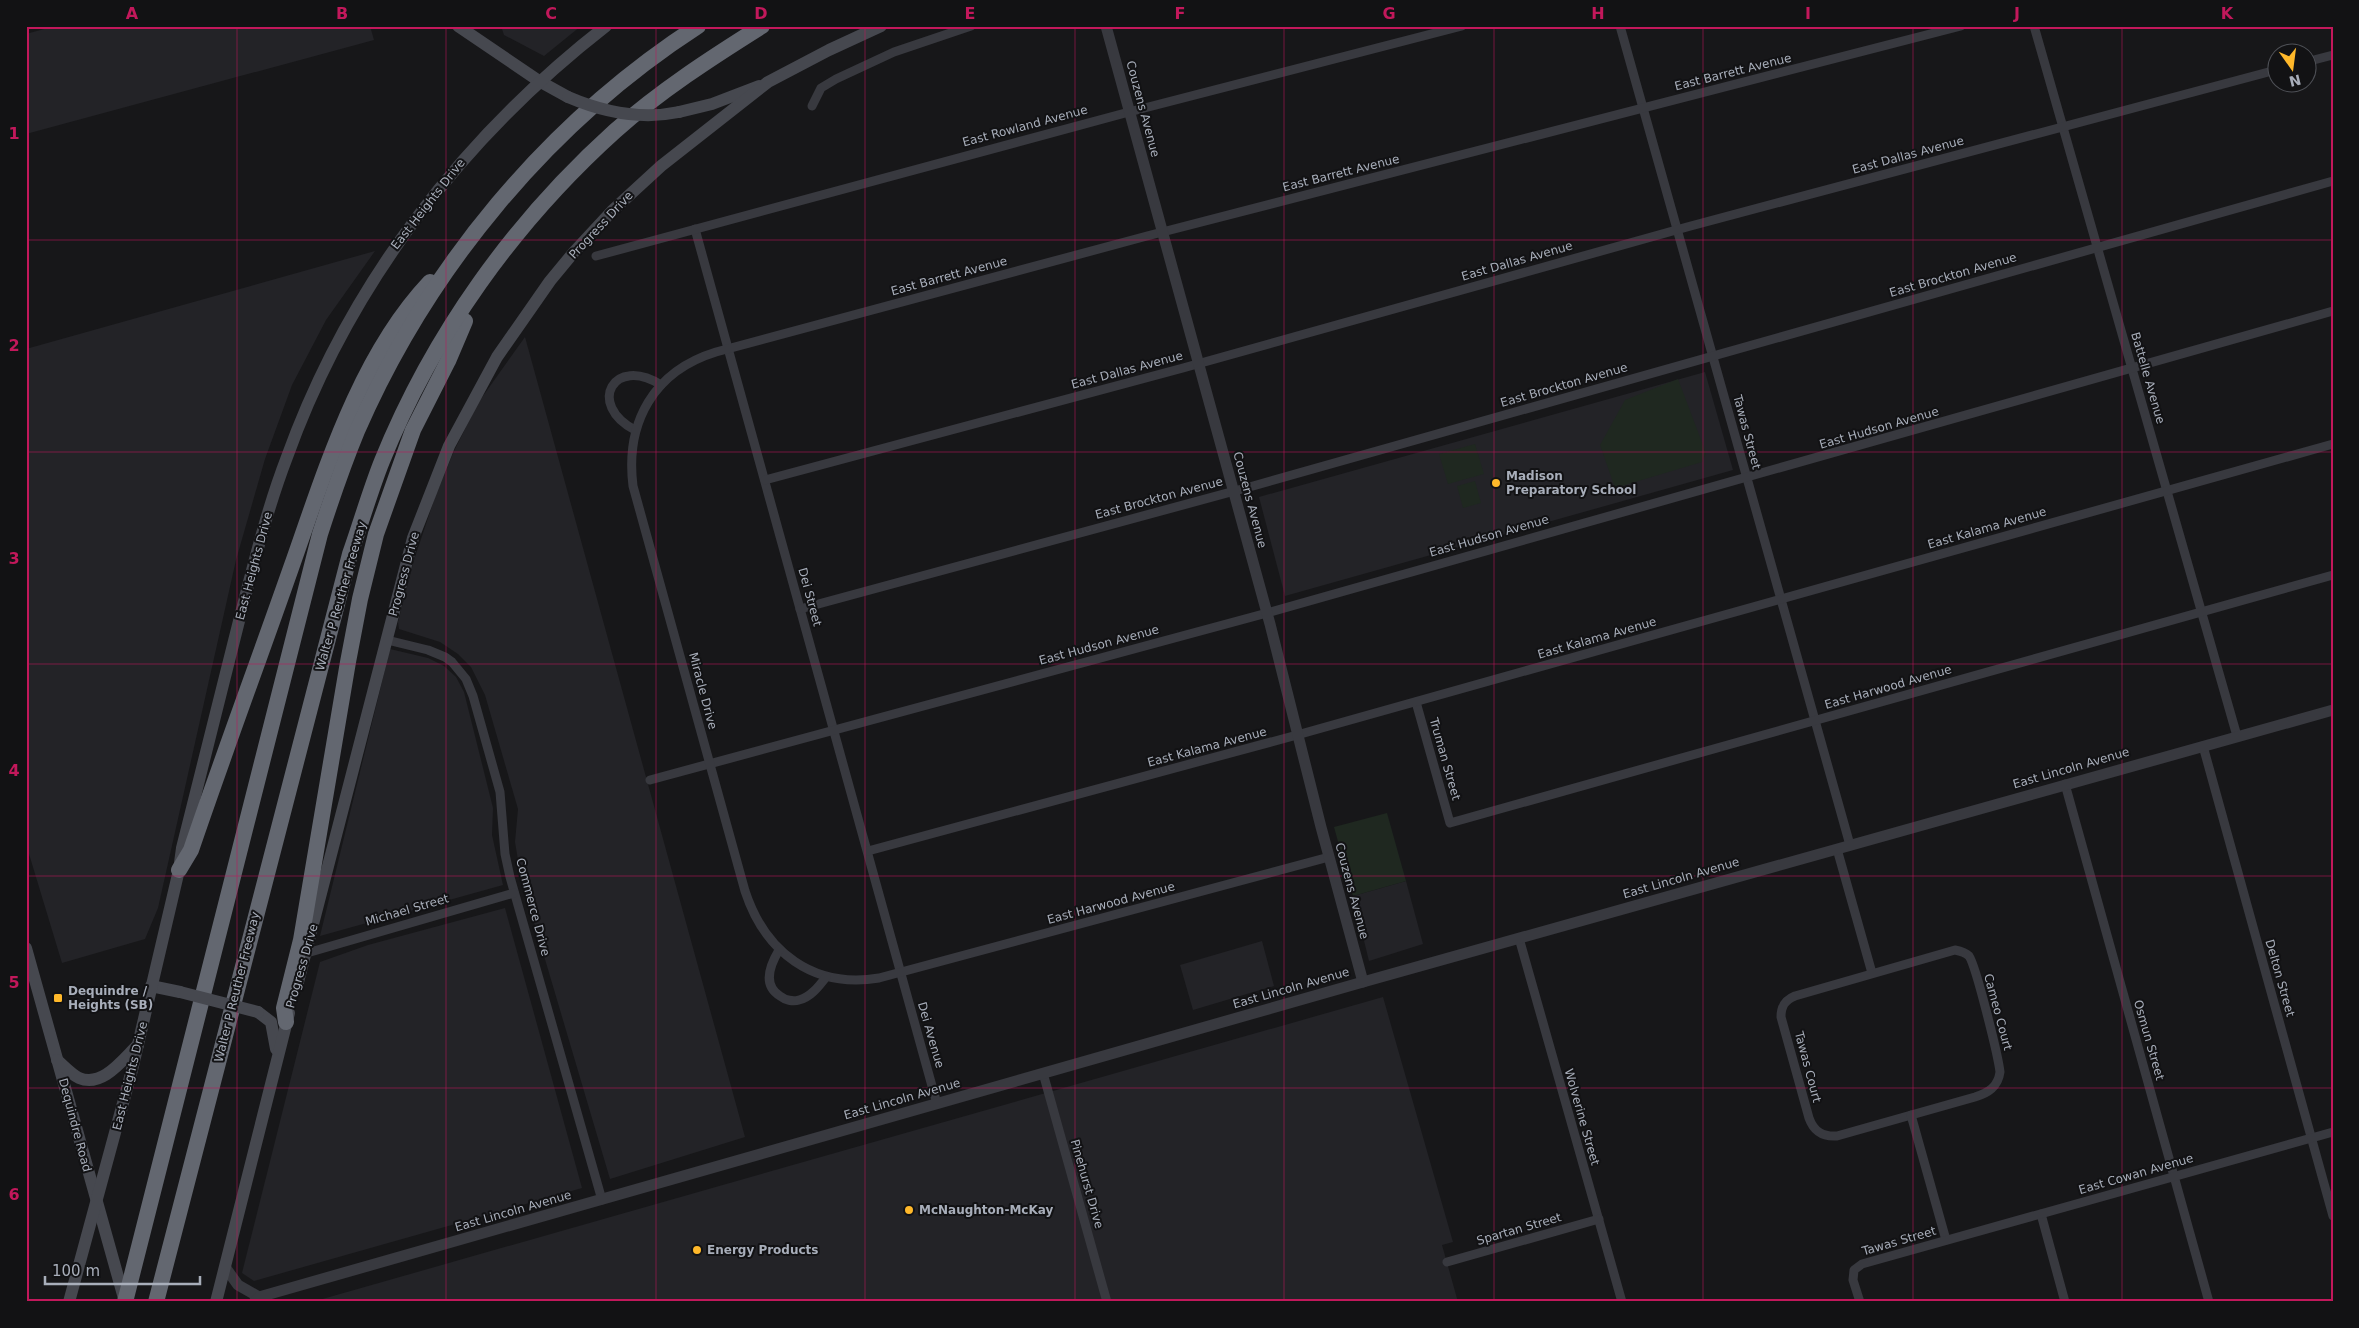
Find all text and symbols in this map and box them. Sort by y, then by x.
text: A [126,4,139,23]
text: B [336,4,348,23]
text: C [545,4,557,23]
text: D [754,4,768,23]
text: E [965,4,975,23]
text: F [1175,4,1185,23]
text: G [1382,4,1396,23]
text: H [1591,4,1605,23]
text: I [1805,4,1811,23]
text: J [2013,4,2020,23]
text: K [2221,4,2234,23]
north arrow [2266,42,2316,92]
street label: East Barrett Avenue [1673,51,1793,93]
street label: Couzens Avenue [1123,59,1163,159]
text: N [2288,71,2303,90]
street label: East Rowland Avenue [961,103,1089,149]
text: 1 [8,124,20,143]
street label: East Dallas Avenue [1851,133,1965,177]
street label: East Barrett Avenue [1281,152,1401,194]
street label: East Heights Drive [388,156,468,252]
street label: Progress Drive [566,188,636,262]
street label: East Dallas Avenue [1460,238,1574,284]
street label: East Brockton Avenue [1888,250,2018,300]
street label: East Barrett Avenue [889,254,1009,298]
street label: Battelle Avenue [2128,330,2168,426]
text: 2 [8,336,20,355]
street label: East Dallas Avenue [1070,348,1184,392]
street label: East Brockton Avenue [1499,360,1629,410]
street label: Tawas Street [1730,392,1764,471]
street label: East Hudson Avenue [1818,404,1940,452]
street label: Couzens Avenue [1230,450,1270,550]
place label: Madison Preparatory School [1506,469,1636,497]
street label: East Brockton Avenue [1094,474,1224,522]
marker: Madison Preparatory School [1490,477,1502,489]
street label: East Kalama Avenue [1926,504,2048,552]
street label: East Heights Drive [233,510,275,622]
street label: East Hudson Avenue [1428,512,1550,560]
street label: Walter P Reuther Freeway [313,520,369,672]
street label: Progress Drive [386,530,422,618]
text: 3 [8,549,20,568]
street label: Dei Street [795,566,825,628]
street label: East Kalama Avenue [1536,614,1658,662]
street label: East Hudson Avenue [1038,622,1160,668]
street label: Miracle Drive [686,651,720,731]
street label: East Harwood Avenue [1823,662,1953,712]
street label: Truman Street [1426,715,1464,802]
street label: East Kalama Avenue [1146,724,1268,770]
street label: East Lincoln Avenue [2011,745,2131,791]
text: 4 [8,761,20,780]
street label: Couzens Avenue [1332,841,1372,941]
street label: East Lincoln Avenue [1621,855,1741,901]
street label: Commerce Drive [513,856,553,958]
street label: East Harwood Avenue [1046,879,1176,927]
street label: Michael Street [364,891,451,929]
street label: Walter P Reuther Freeway [212,910,262,1064]
street label: Progress Drive [283,922,321,1010]
street label: Delton Street [2262,938,2298,1019]
street label: East Lincoln Avenue [1231,965,1351,1011]
street label: Cameo Court [1981,972,2015,1052]
text: 5 [8,973,20,992]
place label: Dequindre / Heights (SB) [68,984,153,1012]
marker: Dequindre / Heights (SB) [52,992,64,1004]
street label: Osmun Street [2131,998,2167,1082]
street label: Dei Avenue [915,1000,947,1070]
street label: East Heights Drive [110,1020,150,1132]
street label: Tawas Court [1792,1029,1824,1104]
street label: Wolverine Street [1562,1067,1603,1167]
street label: East Lincoln Avenue [842,1076,962,1122]
street label: Dequindre Road [56,1077,94,1173]
street label: Pinehurst Drive [1068,1138,1106,1230]
street label: East Cowan Avenue [2077,1151,2195,1197]
text: 6 [8,1185,20,1204]
street label: East Lincoln Avenue [453,1188,573,1234]
place label: McNaughton-McKay [919,1203,1053,1217]
marker: McNaughton-McKay [903,1204,915,1216]
street label: Spartan Street [1475,1210,1563,1248]
street label: Tawas Street [1859,1224,1938,1259]
place label: Energy Products [707,1243,818,1257]
marker: Energy Products [691,1244,703,1256]
scale bar [45,1253,200,1285]
text: 100 m [52,1262,100,1280]

